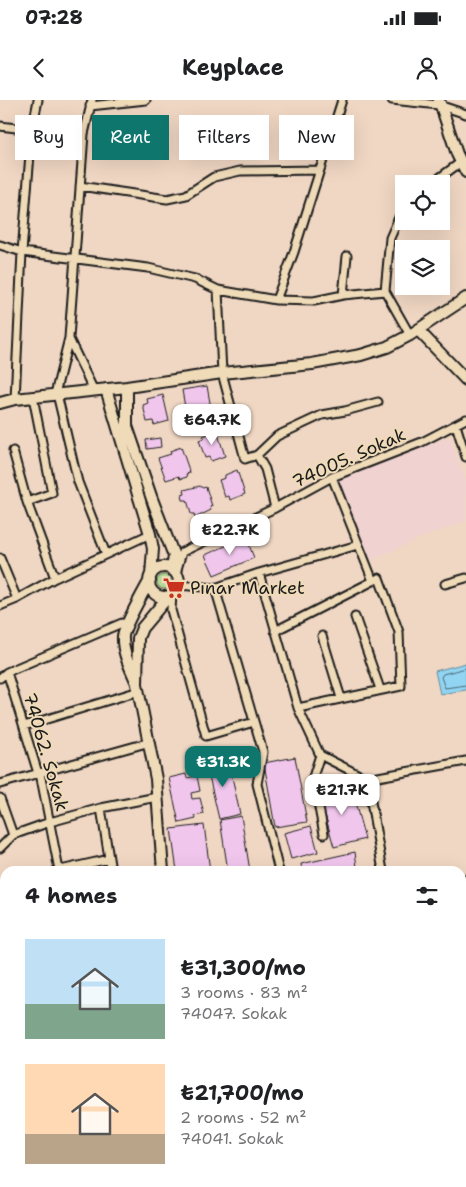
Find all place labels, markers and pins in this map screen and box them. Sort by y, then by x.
pin: ₺64.7K [171,404,253,446]
pin: ₺22.7K [189,514,271,556]
supermarket icon: Pınar Market [161,575,187,601]
place label: Pınar Market [190,576,305,600]
pin: ₺31.3K [182,746,264,788]
pin: ₺21.7K [301,774,383,816]

